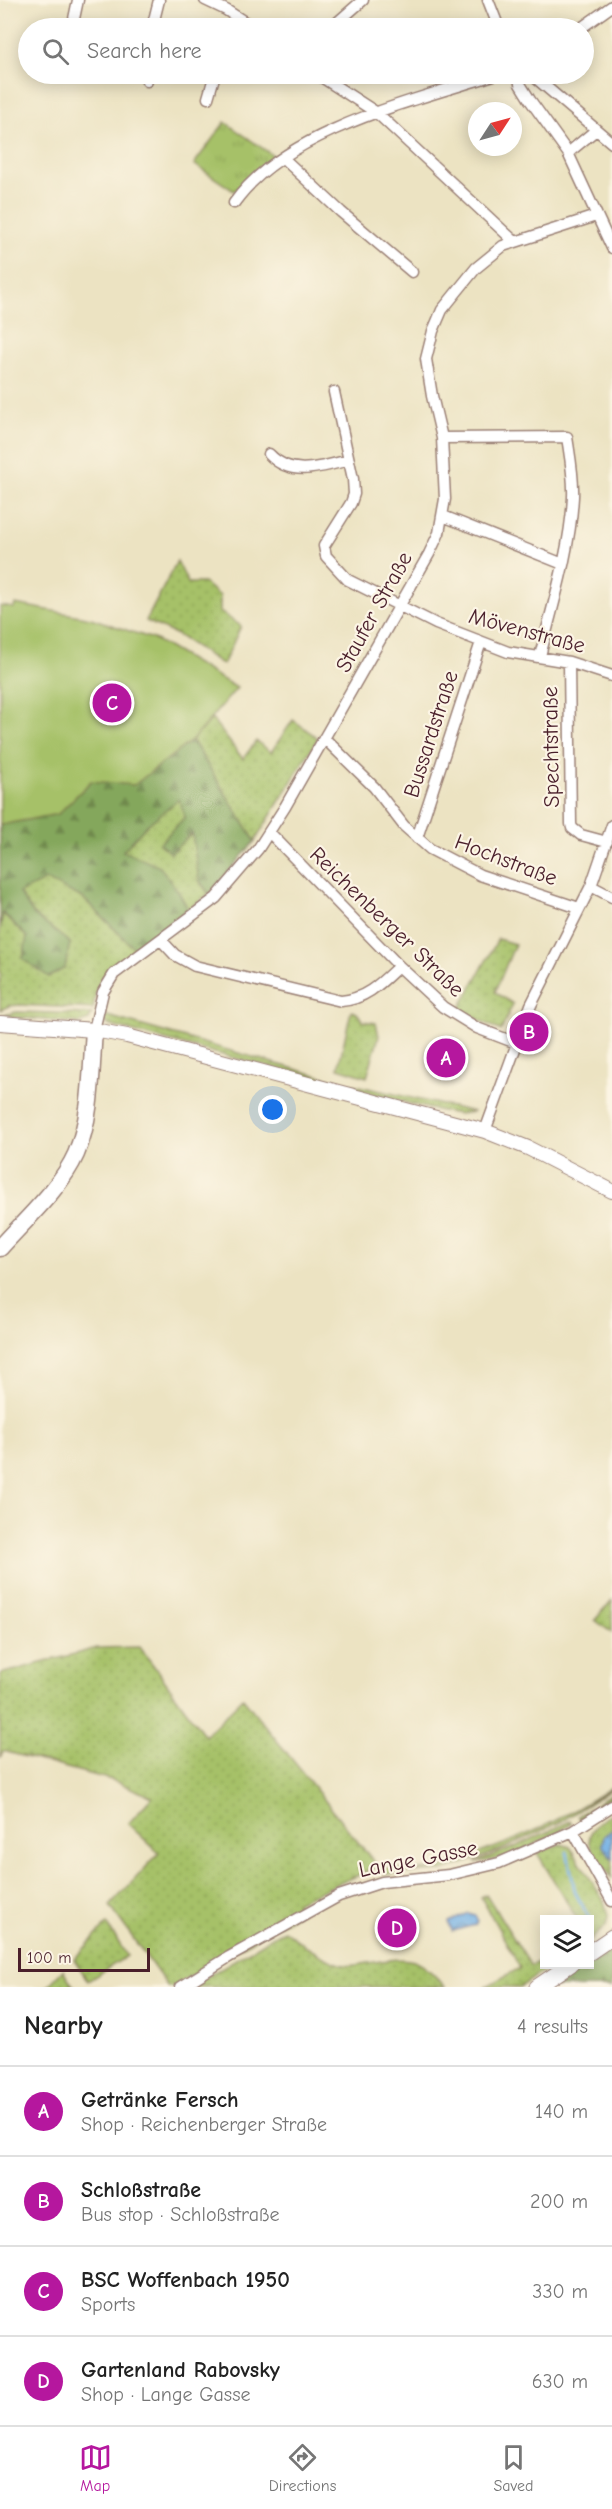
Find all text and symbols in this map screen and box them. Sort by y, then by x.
search box [18,18,594,84]
icon: search [39,35,72,68]
text: Search here [87,38,202,64]
north arrow [468,102,522,156]
street label: Staufer Straße [330,547,418,677]
street label: Mövenstraße [466,603,588,659]
street label: Bussardstraße [398,667,464,801]
pin: C [92,680,132,726]
street label: Spechtstraße [537,686,565,808]
street label: Hochstraße [451,829,561,891]
street label: Reichenberger Straße [304,842,470,1002]
pin: B [510,1010,548,1054]
pin: A [426,1036,466,1080]
your location [258,1095,287,1124]
street label: Lange Gasse [356,1835,480,1883]
pin: D [378,1906,416,1950]
map controls [540,1915,594,1969]
button: layers [540,1915,594,1969]
scale bar [18,1945,150,1972]
text: 100 m [27,1949,71,1967]
text: Nearby [24,2011,103,2041]
text: 4 results [517,2015,588,2038]
text: Getränke Fersch [81,2087,239,2113]
text: A [38,2100,49,2123]
text: 140 m [535,2100,588,2123]
text: Shop · Reichenberger Straße [81,2113,327,2136]
text: Schloßstraße [81,2177,201,2203]
text: B [37,2190,50,2213]
text: 200 m [530,2190,588,2213]
text: Bus stop · Schloßstraße [81,2203,280,2226]
text: BSC Woffenbach 1950 [81,2267,290,2293]
text: C [37,2280,50,2303]
text: 330 m [532,2280,588,2303]
text: Sports [81,2293,135,2316]
text: Gartenland Rabovsky [81,2357,280,2383]
text: D [37,2370,50,2393]
text: 630 m [532,2370,588,2393]
text: Shop · Lange Gasse [81,2383,250,2406]
tab: Map [79,2441,112,2495]
tab: Directions [269,2441,336,2495]
tab: Saved [493,2441,533,2495]

